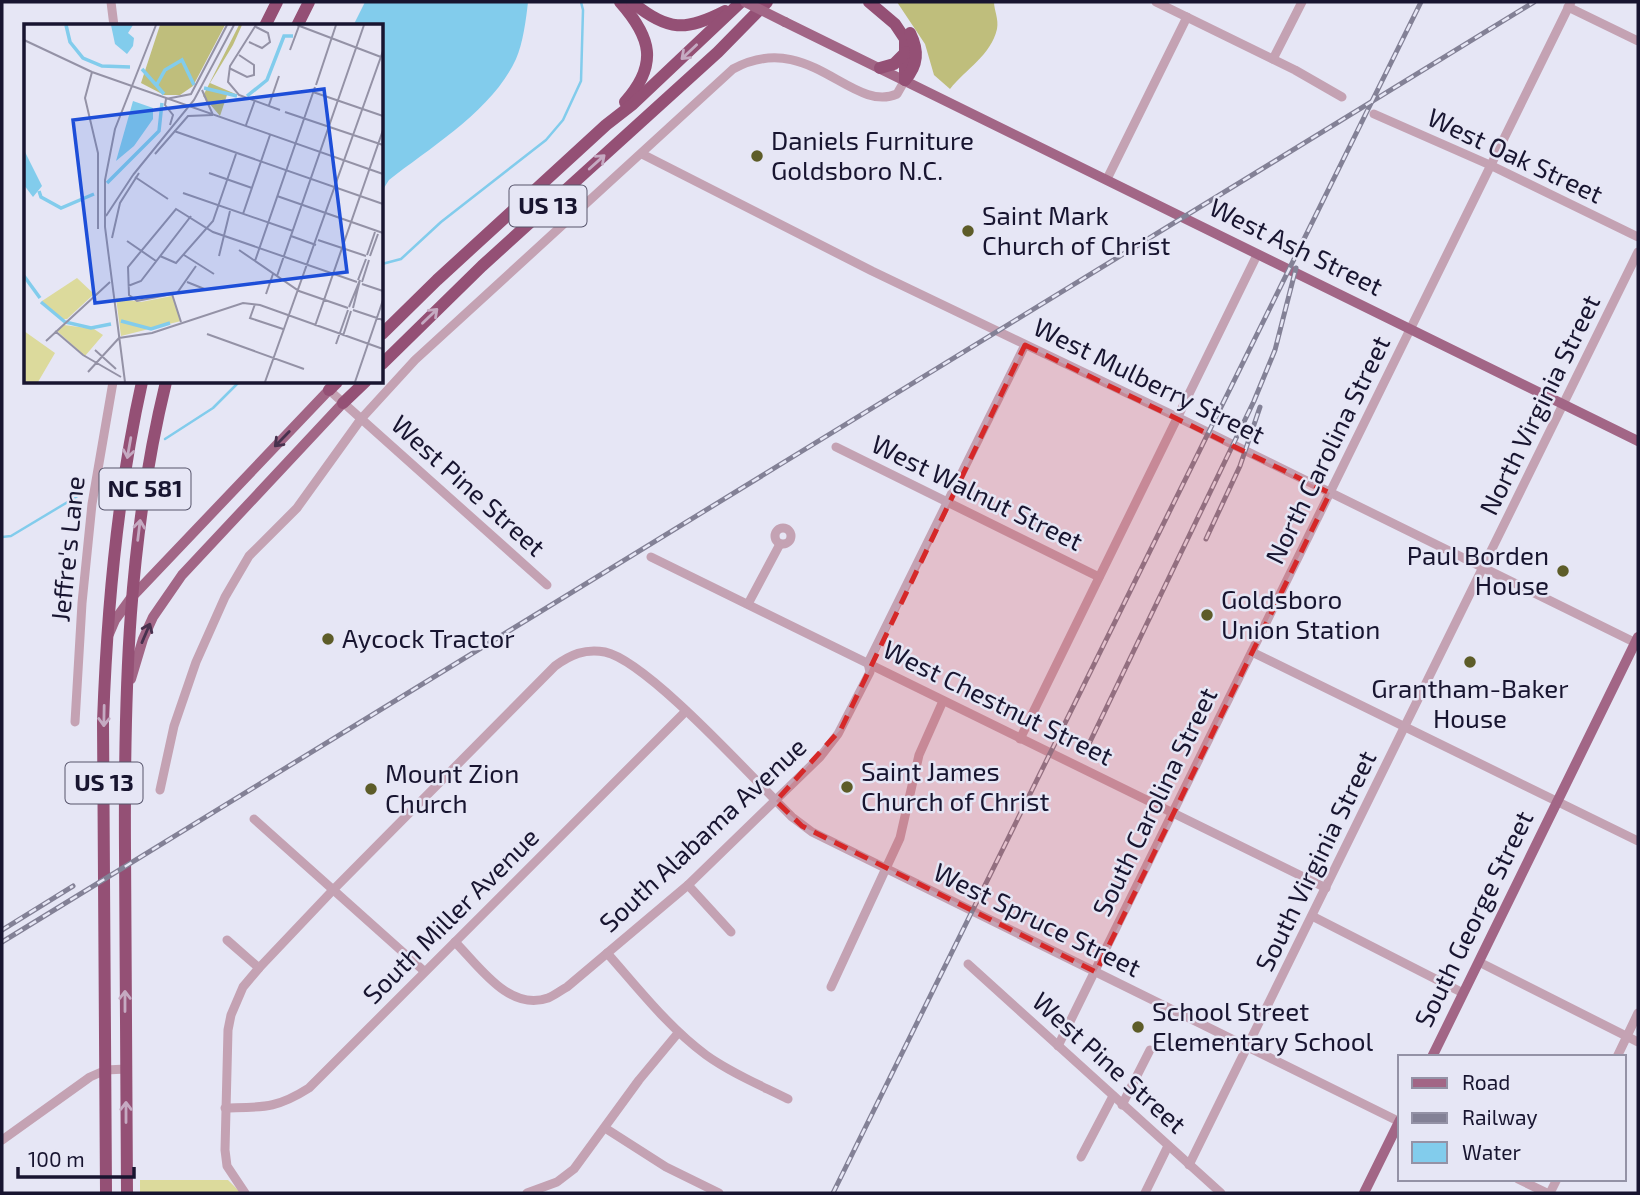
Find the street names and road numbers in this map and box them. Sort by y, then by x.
street label: West Oak Street [1423,101,1608,209]
road number: US 13 [510,186,586,226]
street label: West Ash Street [1205,190,1388,301]
street label: North Virginia Street [1472,289,1605,520]
street label: West Mulberry Street [1029,310,1270,449]
street label: North Carolina Street [1258,330,1395,568]
street label: West Pine Street [386,408,552,562]
street label: West Walnut Street [867,427,1088,556]
road number: NC 581 [100,468,190,510]
street label: Jeffre's Lane [43,474,90,623]
street label: West Chestnut Street [879,632,1119,771]
street label: South Carolina Street [1085,682,1223,921]
street label: South Alabama Avenue [592,730,812,938]
street label: South Virginia Street [1248,745,1382,976]
road number: US 13 [66,762,142,804]
street label: South George Street [1407,805,1539,1032]
street label: South Miller Avenue [356,821,544,1009]
street label: West Spruce Street [929,855,1146,982]
street label: West Pine Street [1027,985,1193,1139]

